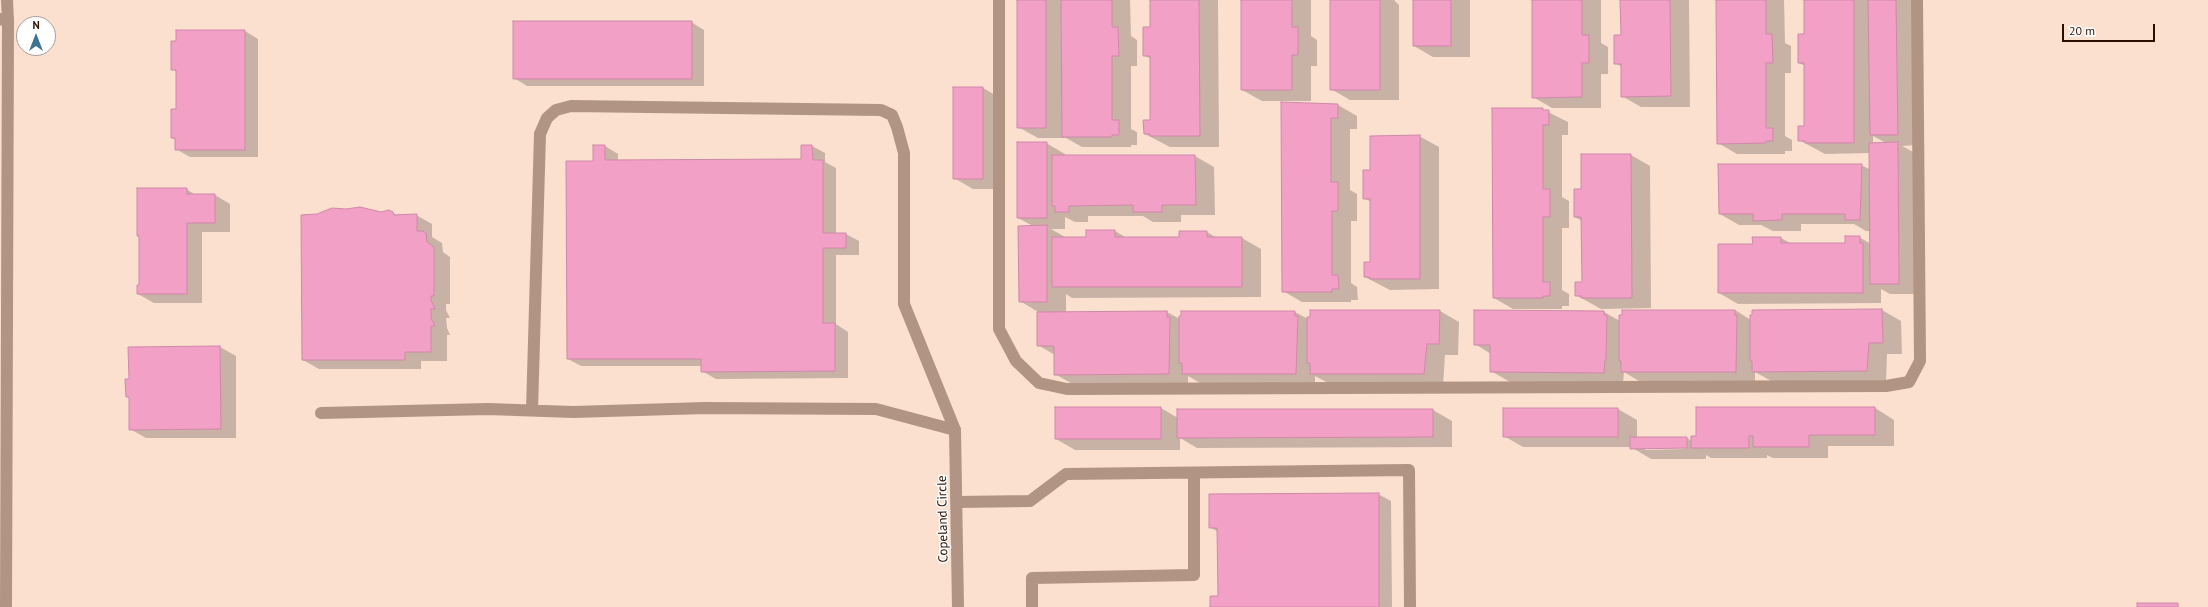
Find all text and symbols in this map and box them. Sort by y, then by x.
north arrow [16,16,56,56]
scale bar [2064,16,2157,42]
text: N [32,18,40,32]
text: 20 m [2069,23,2095,38]
street label: Copeland Circle [934,475,952,563]

